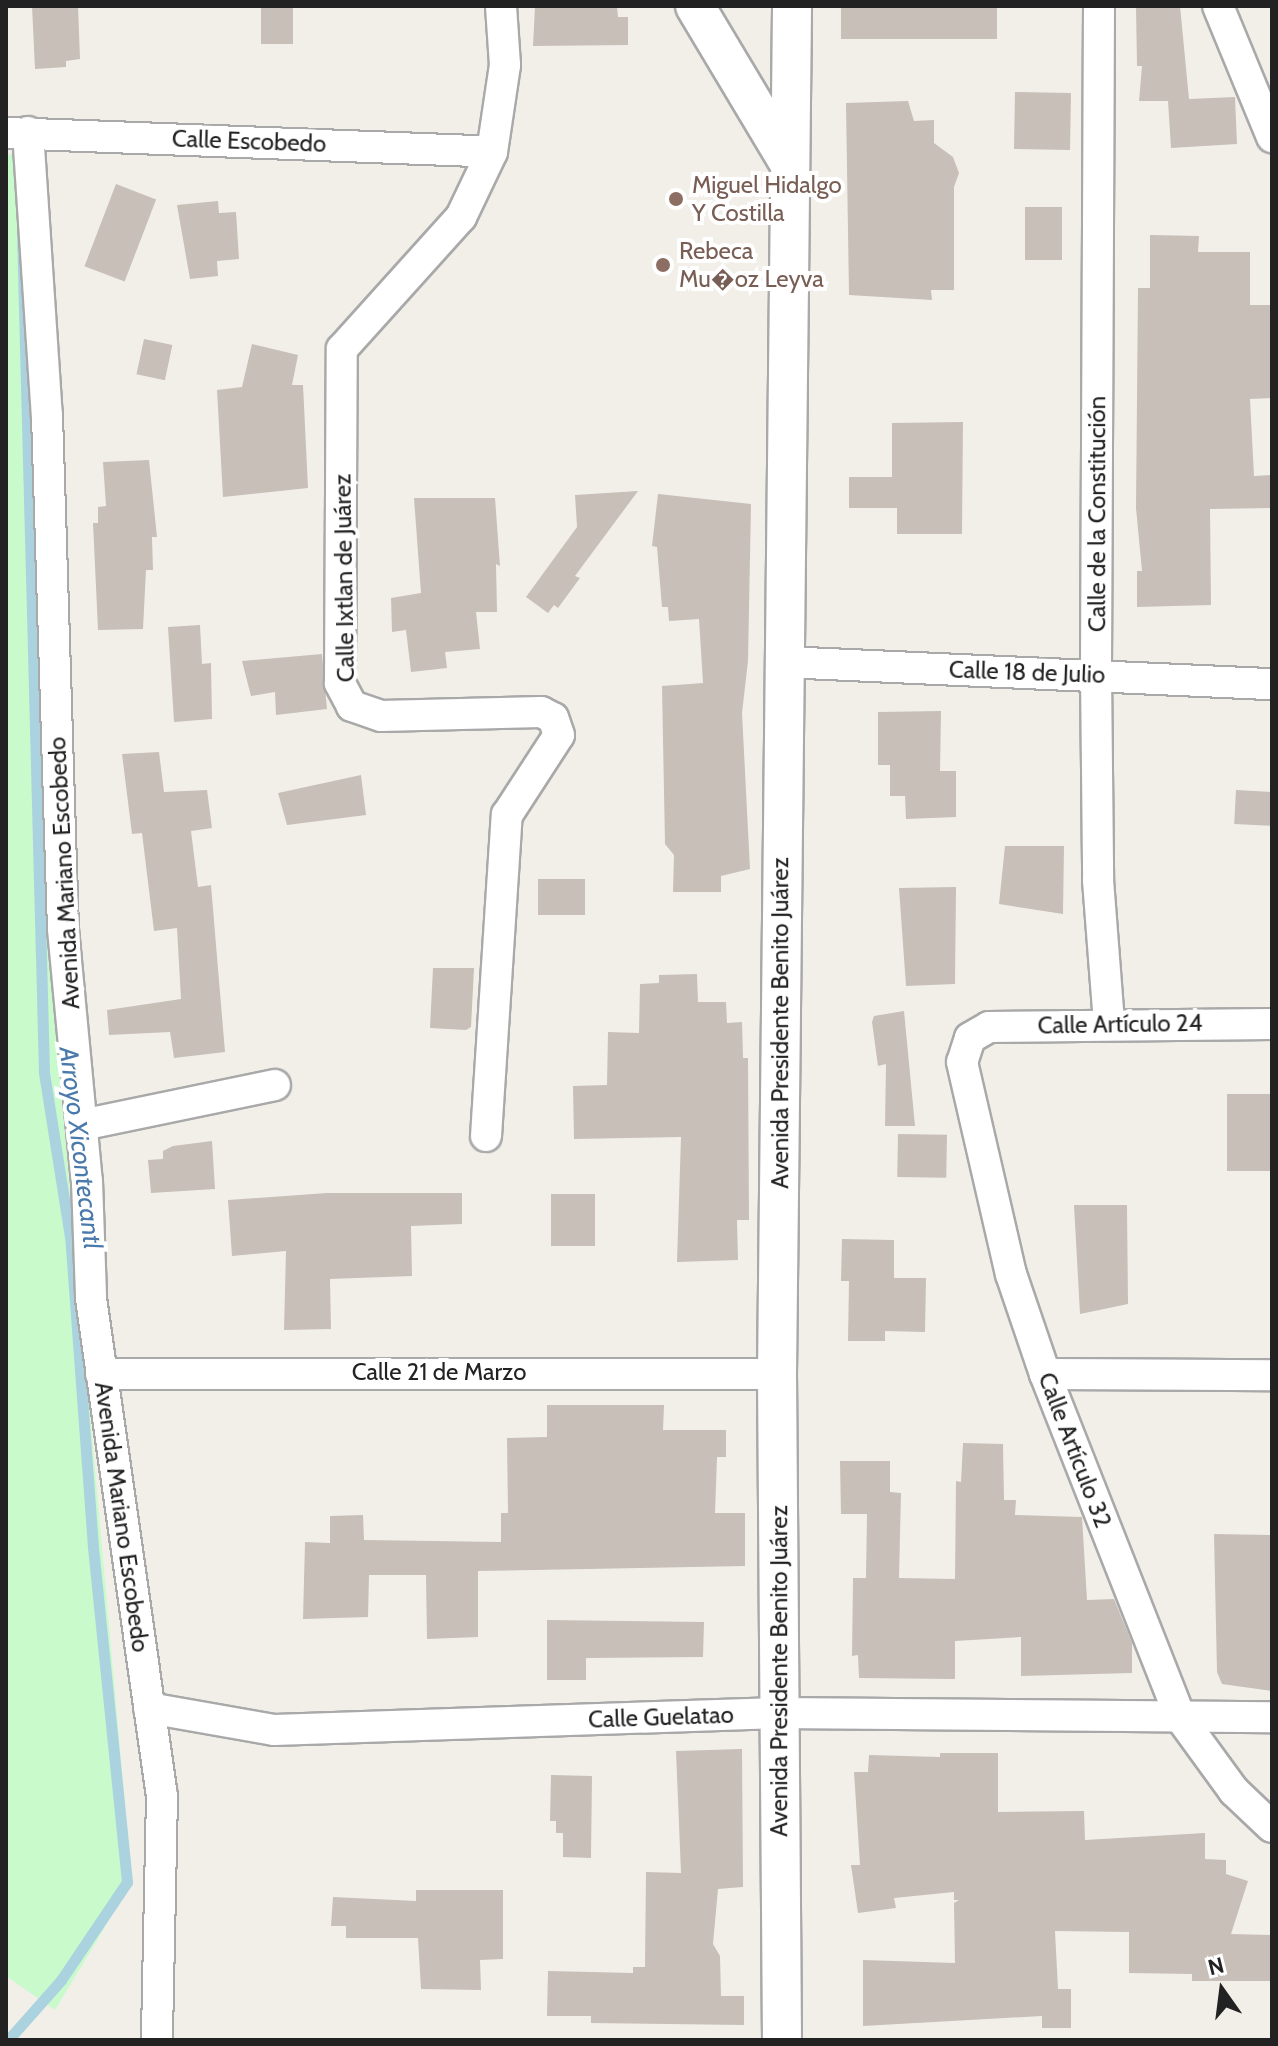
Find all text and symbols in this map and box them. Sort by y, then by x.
street label: Calle Escobedo [171,124,327,158]
place label: Miguel Hidalgo Y Costilla [692,171,842,227]
marker: Miguel Hidalgo Y Costilla [667,190,685,208]
place label: Rebeca Mu�oz Leyva [679,237,824,293]
marker: Rebeca Mu�oz Leyva [654,256,672,274]
street label: Calle de la Constitución [1083,396,1111,632]
street label: Calle Ixtlan de Juárez [328,473,360,683]
street label: Calle 18 de Julio [948,655,1106,689]
street label: Avenida Mariano Escobedo [42,736,86,1010]
street label: Avenida Presidente Benito Juárez [766,857,794,1189]
street label: Calle Artículo 24 [1037,1008,1203,1040]
water label: Arroyo Xicontecantl [52,1045,108,1251]
street label: Calle 21 de Marzo [352,1358,526,1386]
street label: Calle Artículo 32 [1032,1368,1118,1532]
street label: Avenida Mariano Escobedo [89,1380,155,1654]
street label: Avenida Presidente Benito Juárez [765,1505,793,1837]
street label: Calle Guelatao [588,1700,734,1734]
north arrow [1182,1950,1262,2030]
text: N [1205,1951,1227,1981]

